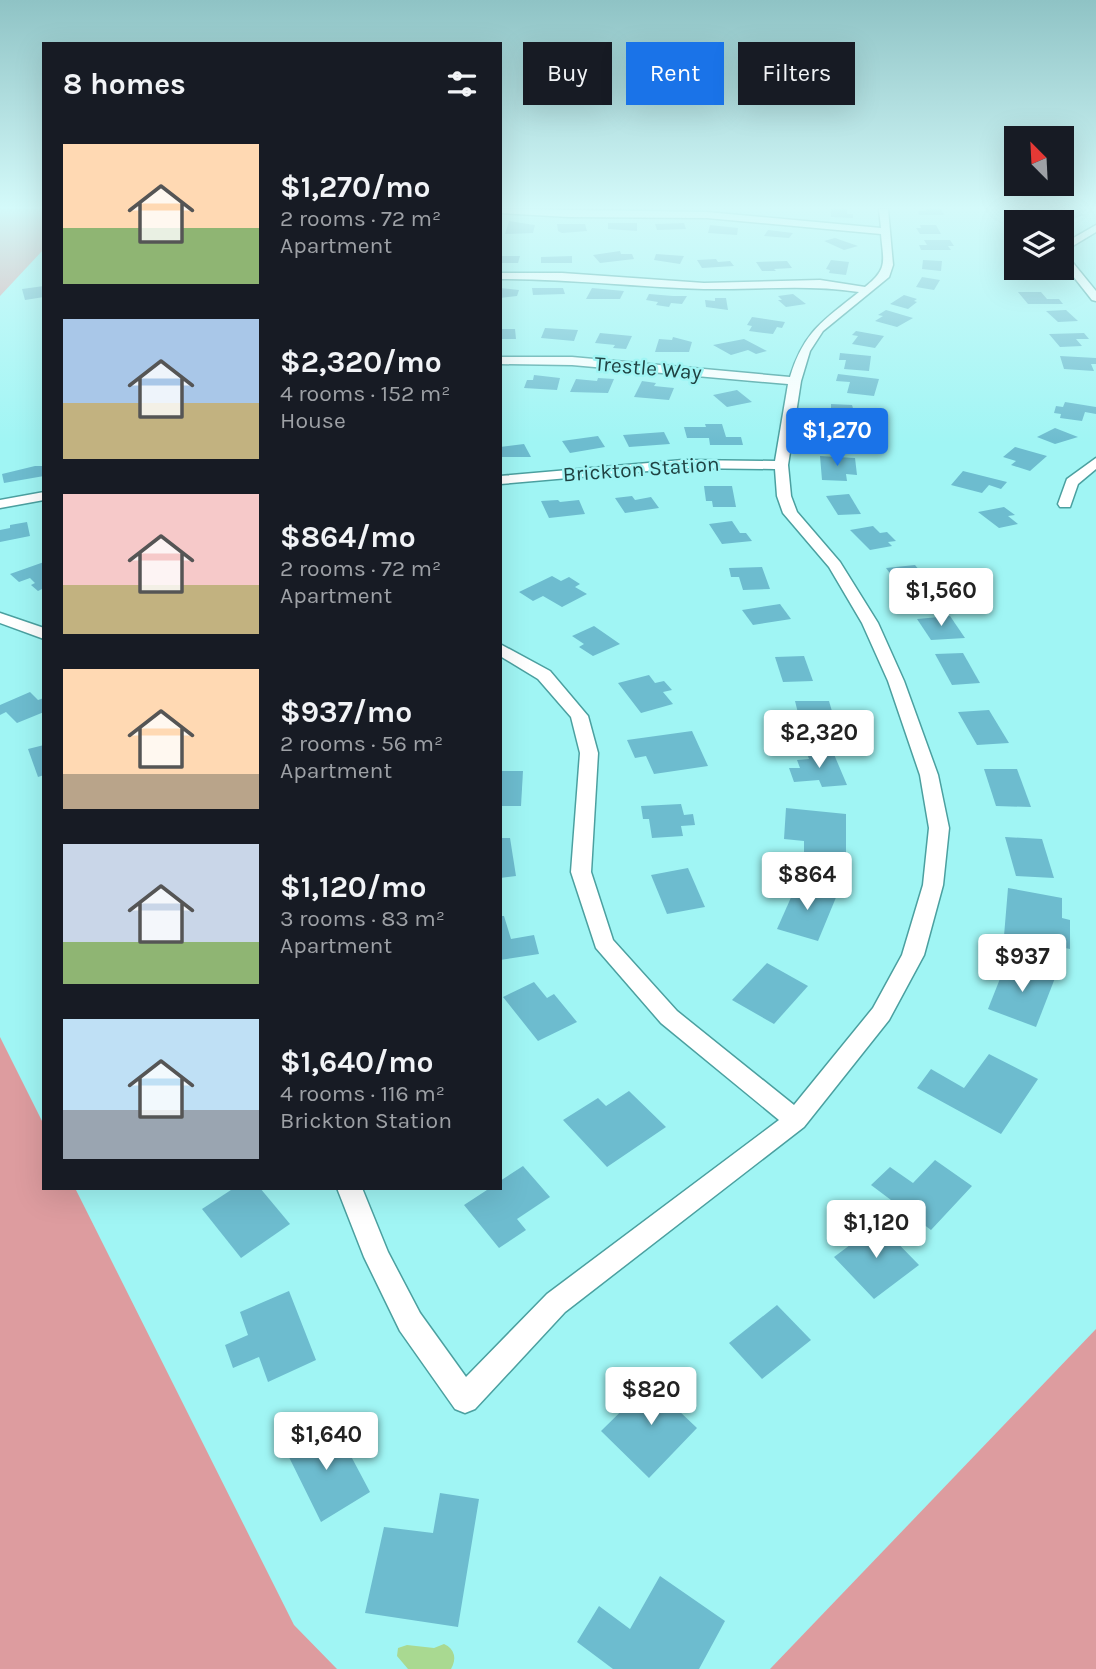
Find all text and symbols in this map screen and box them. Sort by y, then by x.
chip: Buy [523,42,612,105]
chip: Rent [626,42,724,105]
chip: Filters [738,42,855,105]
icon: filters [443,65,481,103]
text: 8 homes [63,66,186,102]
north arrow [1004,126,1074,196]
map controls [1004,126,1074,280]
text: $1,270/mo [280,169,431,205]
icon: home [119,172,203,256]
text: 2 rooms · 72 m² [280,205,441,232]
button: layers [1004,210,1074,280]
text: Apartment [280,232,392,259]
text: $2,320/mo [280,344,442,380]
icon: home [119,347,203,431]
street label: Trestle Way [593,351,703,385]
text: 4 rooms · 152 m² [280,380,451,407]
text: House [280,407,346,434]
pin: $1,270 [780,408,894,468]
text: $1,270 [802,417,872,444]
street label: Brickton Station [562,452,720,486]
text: $864/mo [280,519,416,555]
icon: home [119,522,203,606]
text: 2 rooms · 72 m² [280,555,441,582]
pin: $1,560 [884,568,998,628]
text: $1,560 [905,577,977,604]
text: Apartment [280,582,392,609]
text: $937/mo [280,694,412,730]
icon: home [119,697,203,781]
pin: $2,320 [762,710,876,770]
text: $2,320 [780,719,858,746]
text: 2 rooms · 56 m² [280,730,443,757]
text: Apartment [280,757,392,784]
pin: $864 [766,852,848,912]
text: $864 [778,861,836,888]
text: $1,120/mo [280,869,426,905]
icon: home [119,872,203,956]
text: 3 rooms · 83 m² [280,905,445,932]
text: Apartment [280,932,392,959]
pin: $937 [981,934,1063,994]
text: $937 [994,943,1050,970]
text: $1,640/mo [280,1044,434,1080]
icon: home [119,1047,203,1131]
text: 4 rooms · 116 m² [280,1080,445,1107]
text: Brickton Station [280,1107,452,1134]
pin: $1,120 [819,1200,933,1260]
text: $1,120 [843,1209,909,1236]
pin: $820 [610,1368,692,1427]
text: $820 [621,1376,681,1403]
pin: $1,640 [269,1412,383,1472]
text: $1,640 [290,1421,362,1448]

